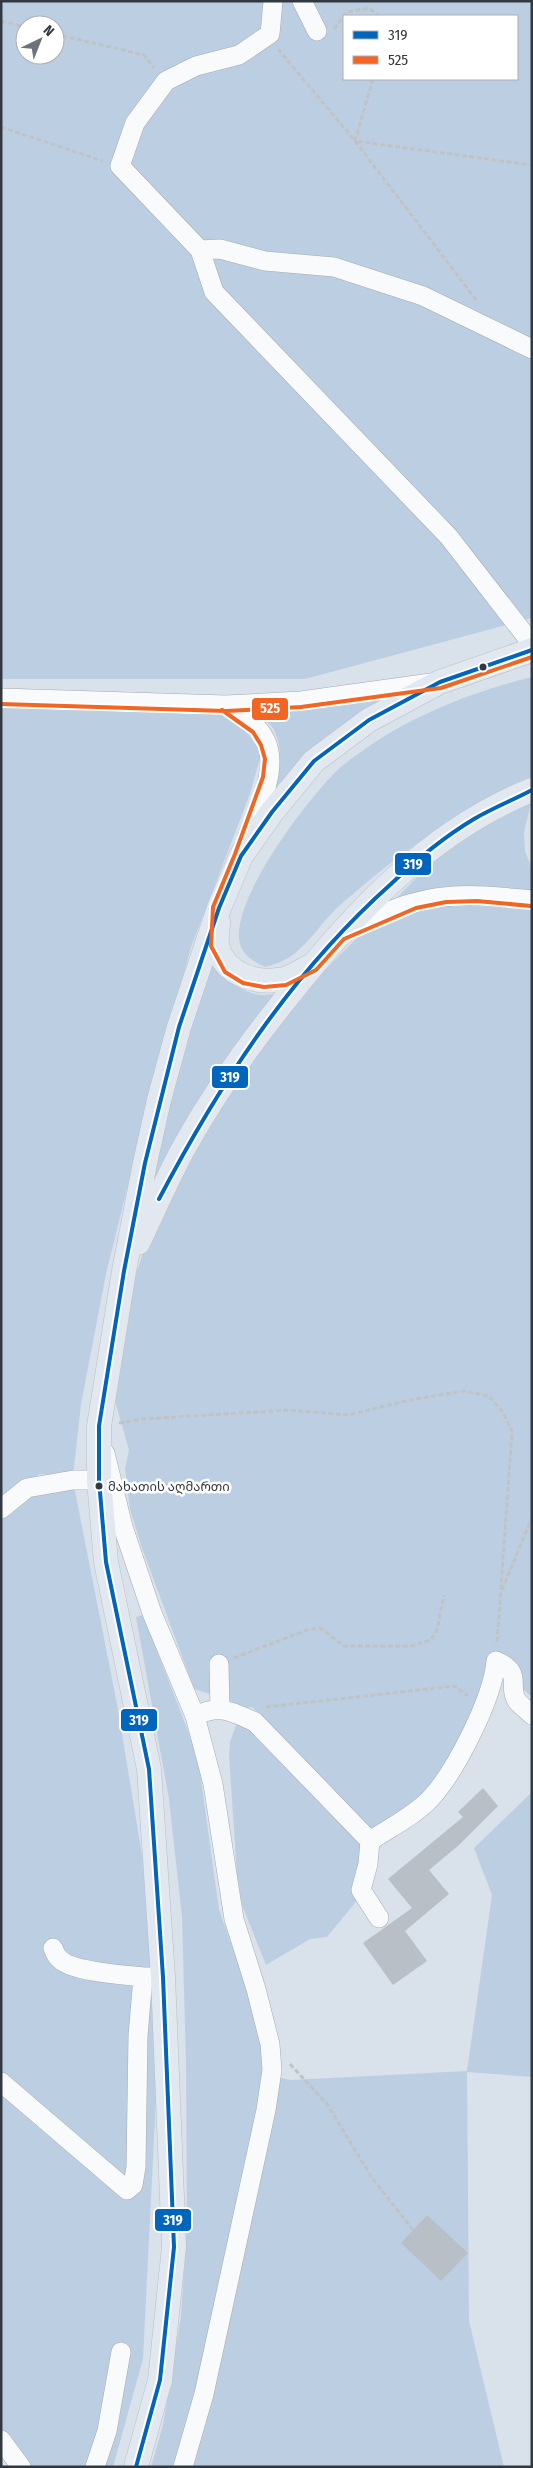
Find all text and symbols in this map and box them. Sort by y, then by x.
north arrow [15,15,65,65]
legend [343,15,518,80]
text: N [40,22,57,40]
text: 319 [388,26,408,44]
text: 525 [388,51,408,69]
unlabelled marker [478,662,488,672]
line badge: 525 [251,697,289,721]
text: 525 [260,700,280,717]
line badge: 319 [394,852,432,876]
text: 319 [402,856,423,873]
line badge: 319 [211,1065,249,1089]
text: 319 [219,1069,240,1086]
place label: მახათის აღმართი [108,1479,230,1495]
marker: მახათის აღმართი [94,1481,104,1491]
line badge: 319 [120,1708,158,1732]
text: 319 [128,1712,149,1729]
line badge: 319 [154,2208,192,2232]
text: 319 [162,2212,183,2229]

